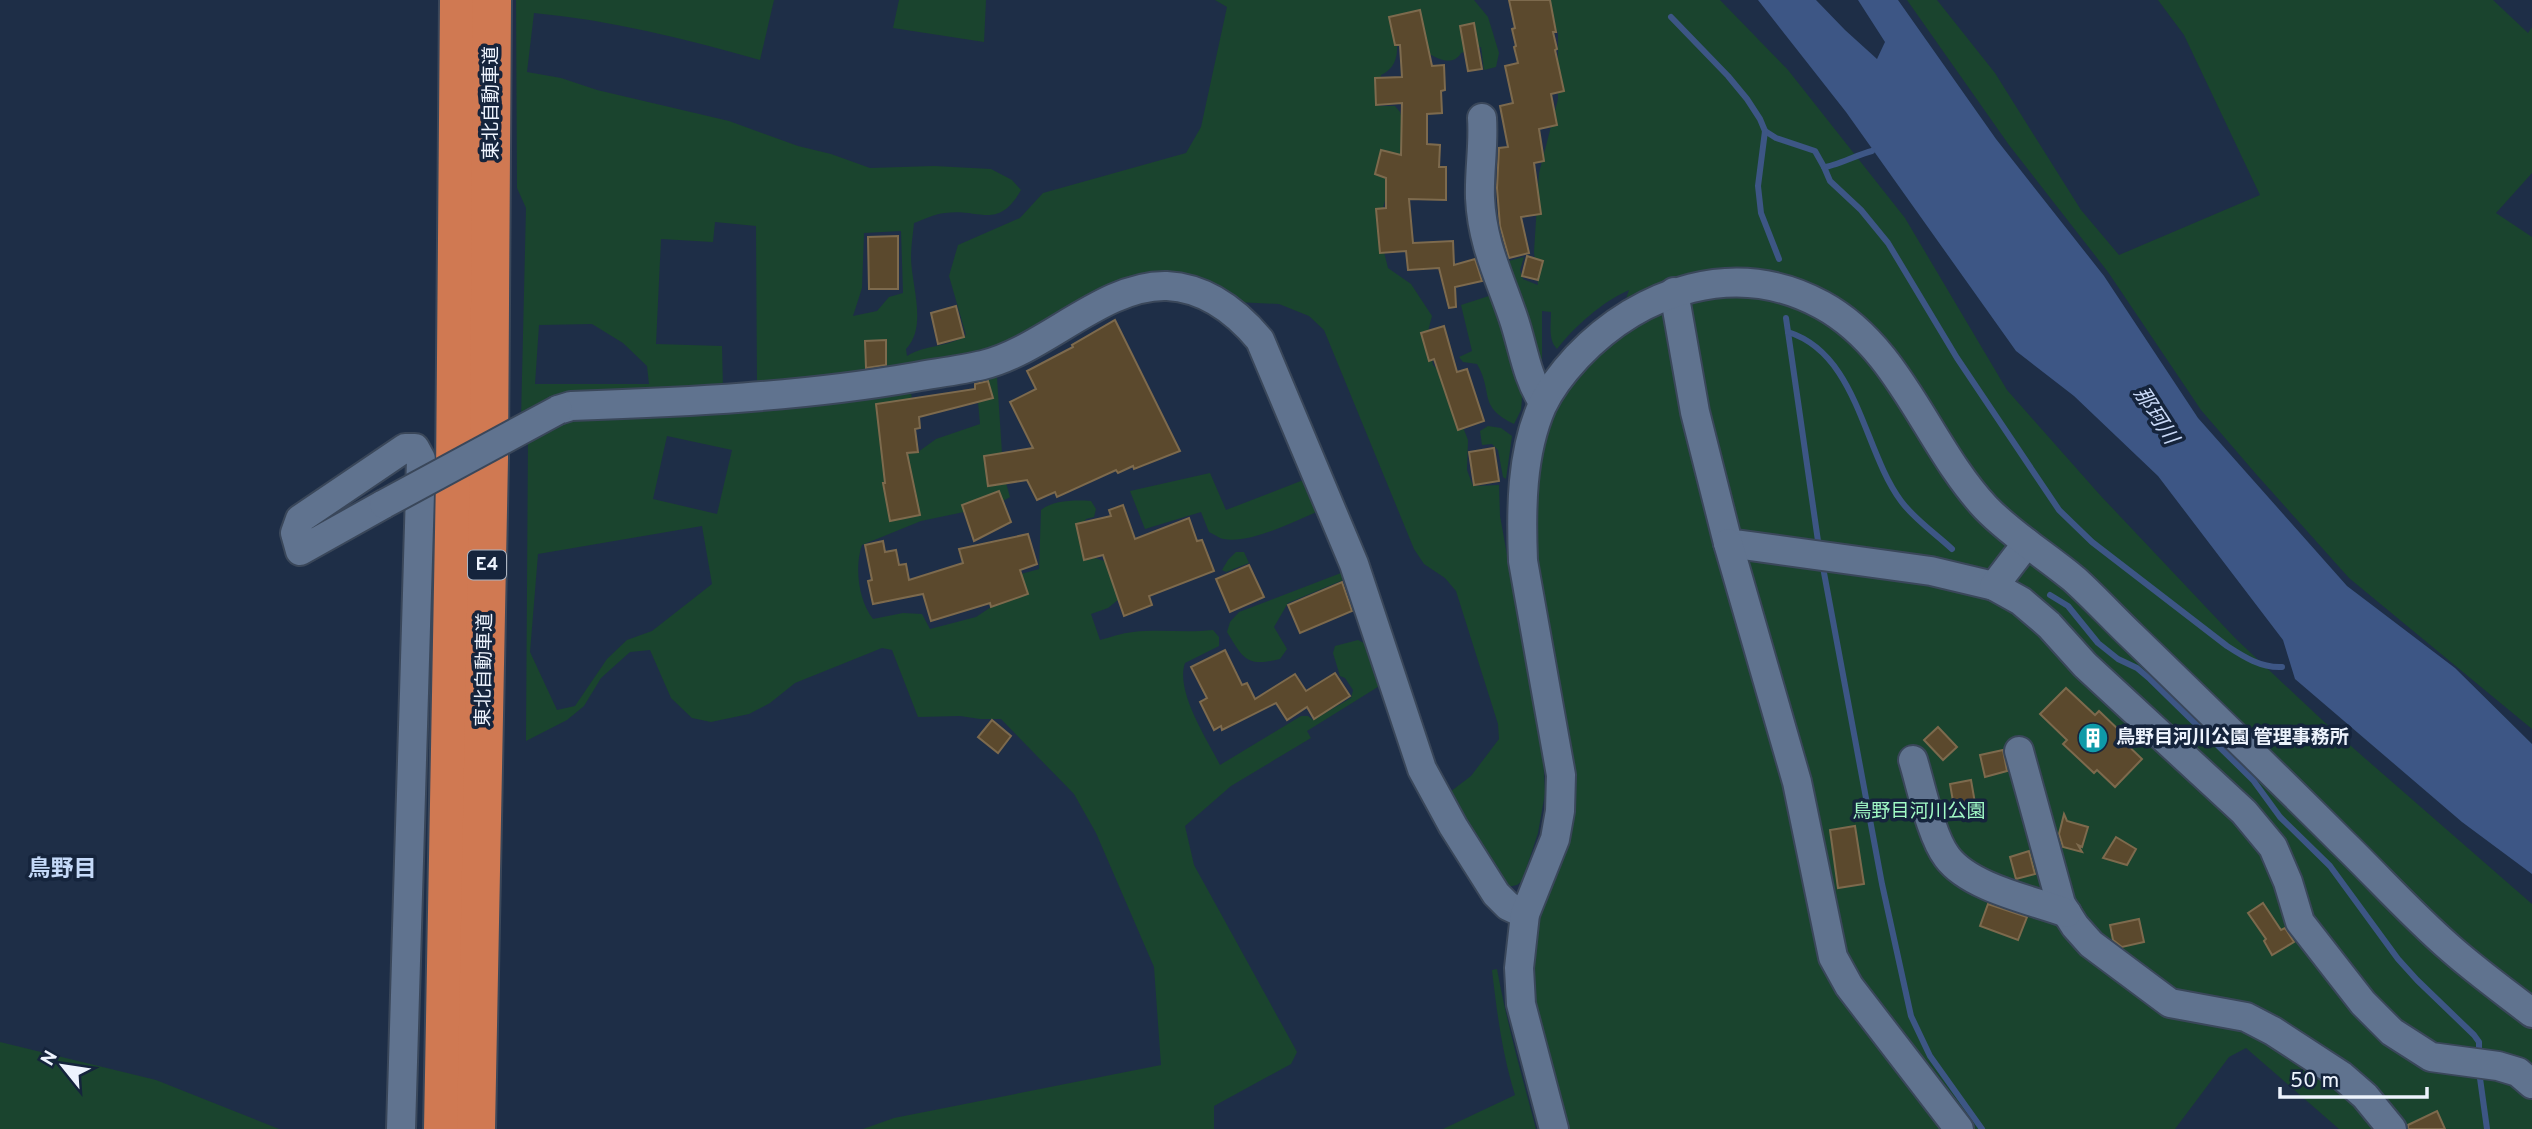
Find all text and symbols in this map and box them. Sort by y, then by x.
street label: 東北自動車道 [480,46,504,160]
water label: 那珂川 [2127,382,2185,451]
road number: E4 [468,550,506,580]
street label: 東北自動車道 [472,613,498,727]
building icon: 鳥野目河川公園 管理事務所 [2076,721,2110,755]
place label: 鳥野目河川公園 管理事務所 [2116,726,2349,750]
park label: 鳥野目河川公園 [1852,800,1986,824]
district label: 鳥野目 [28,856,97,885]
north arrow [28,1031,98,1101]
text: N [36,1047,64,1070]
scale bar [2280,1056,2427,1100]
text: 50 m [2290,1068,2339,1095]

